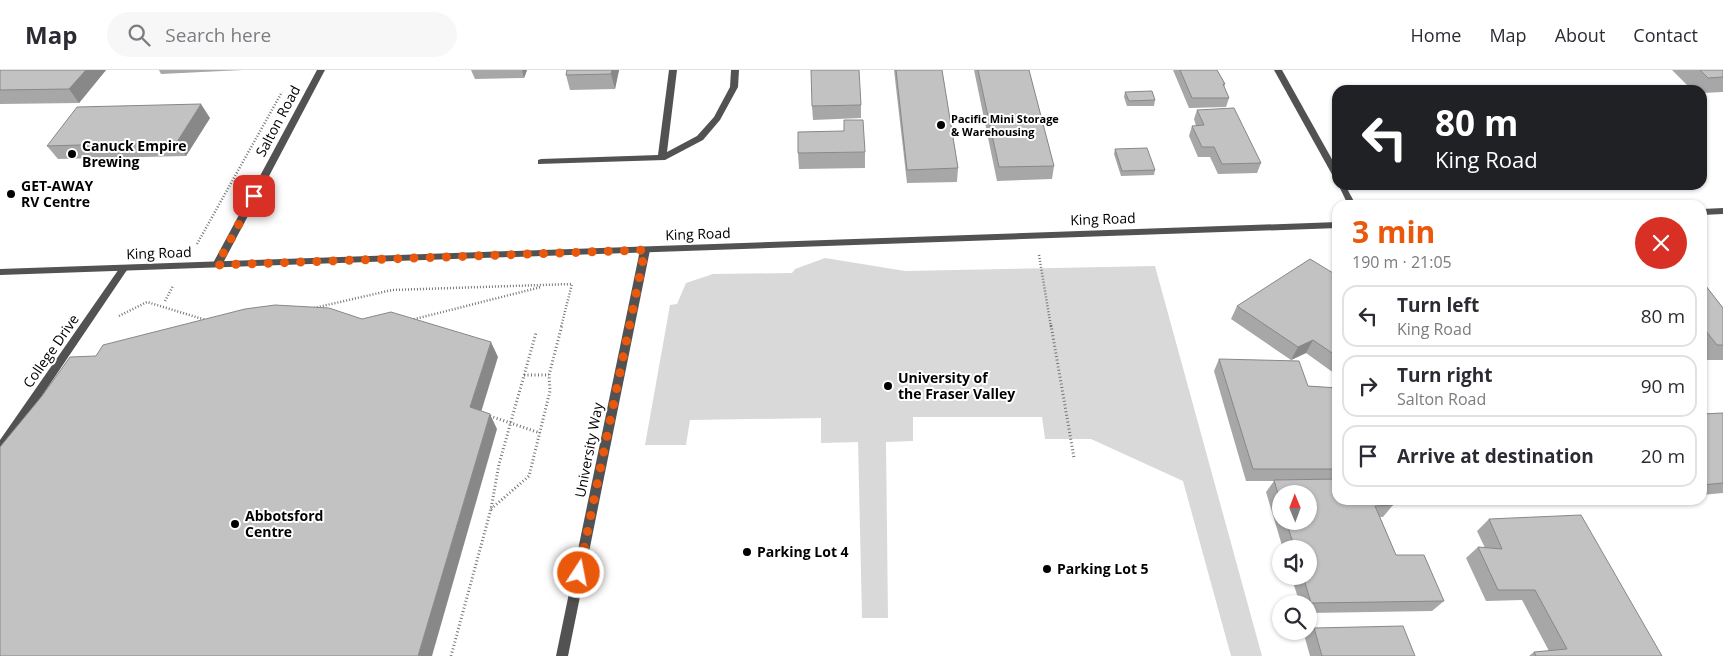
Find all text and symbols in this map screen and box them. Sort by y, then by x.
search box [107,12,457,57]
text: Map [25,18,77,51]
icon: search [125,21,153,49]
text: Search here [165,22,271,48]
text: Home [1411,23,1461,47]
text: Map [1489,23,1527,47]
text: About [1555,23,1605,47]
text: Contact [1633,23,1698,47]
street label: Salton Road [251,82,304,160]
text: 80 m [1435,99,1518,146]
icon: left [1352,105,1417,170]
place label: Pacific Mini Storage & Warehousing [951,111,1059,139]
marker: Pacific Mini Storage & Warehousing [935,119,947,131]
place label: Canuck Empire Brewing [82,136,187,171]
text: King Road [1435,144,1538,174]
marker: Canuck Empire Brewing [66,148,78,160]
pin [233,175,275,217]
place label: GET-AWAY RV Centre [21,176,93,211]
icon: arrive [240,182,268,210]
marker: GET-AWAY RV Centre [5,188,17,200]
street label: King Road [1070,208,1136,229]
text: 3 min [1352,211,1435,252]
button: close [1635,217,1687,269]
street label: King Road [665,223,731,244]
street label: King Road [126,242,192,263]
text: 190 m · 21:05 [1352,251,1452,273]
text: Turn left [1397,292,1479,318]
icon: left [1354,302,1382,330]
text: 80 m [1641,303,1685,329]
street label: College Drive [18,310,83,391]
text: King Road [1397,318,1472,340]
text: Turn right [1397,362,1492,388]
place label: University of the Fraser Valley [898,368,1015,403]
icon: right [1354,372,1382,400]
text: 90 m [1641,373,1685,399]
marker: University of the Fraser Valley [882,380,894,392]
text: Salton Road [1397,388,1486,410]
street label: University Way [570,400,607,499]
icon: arrive [1354,442,1382,470]
text: Arrive at destination [1397,443,1594,469]
text: 20 m [1641,443,1685,469]
north arrow [1272,485,1318,530]
map controls [1272,485,1317,640]
place label: Abbotsford Centre [245,506,323,541]
marker: Abbotsford Centre [229,518,241,530]
button: sound [1272,540,1317,585]
place label: Parking Lot 4 [757,542,849,561]
position arrow [552,546,604,598]
marker: Parking Lot 4 [741,546,753,558]
place label: Parking Lot 5 [1057,559,1149,578]
marker: Parking Lot 5 [1041,563,1053,575]
button: search [1272,595,1317,640]

